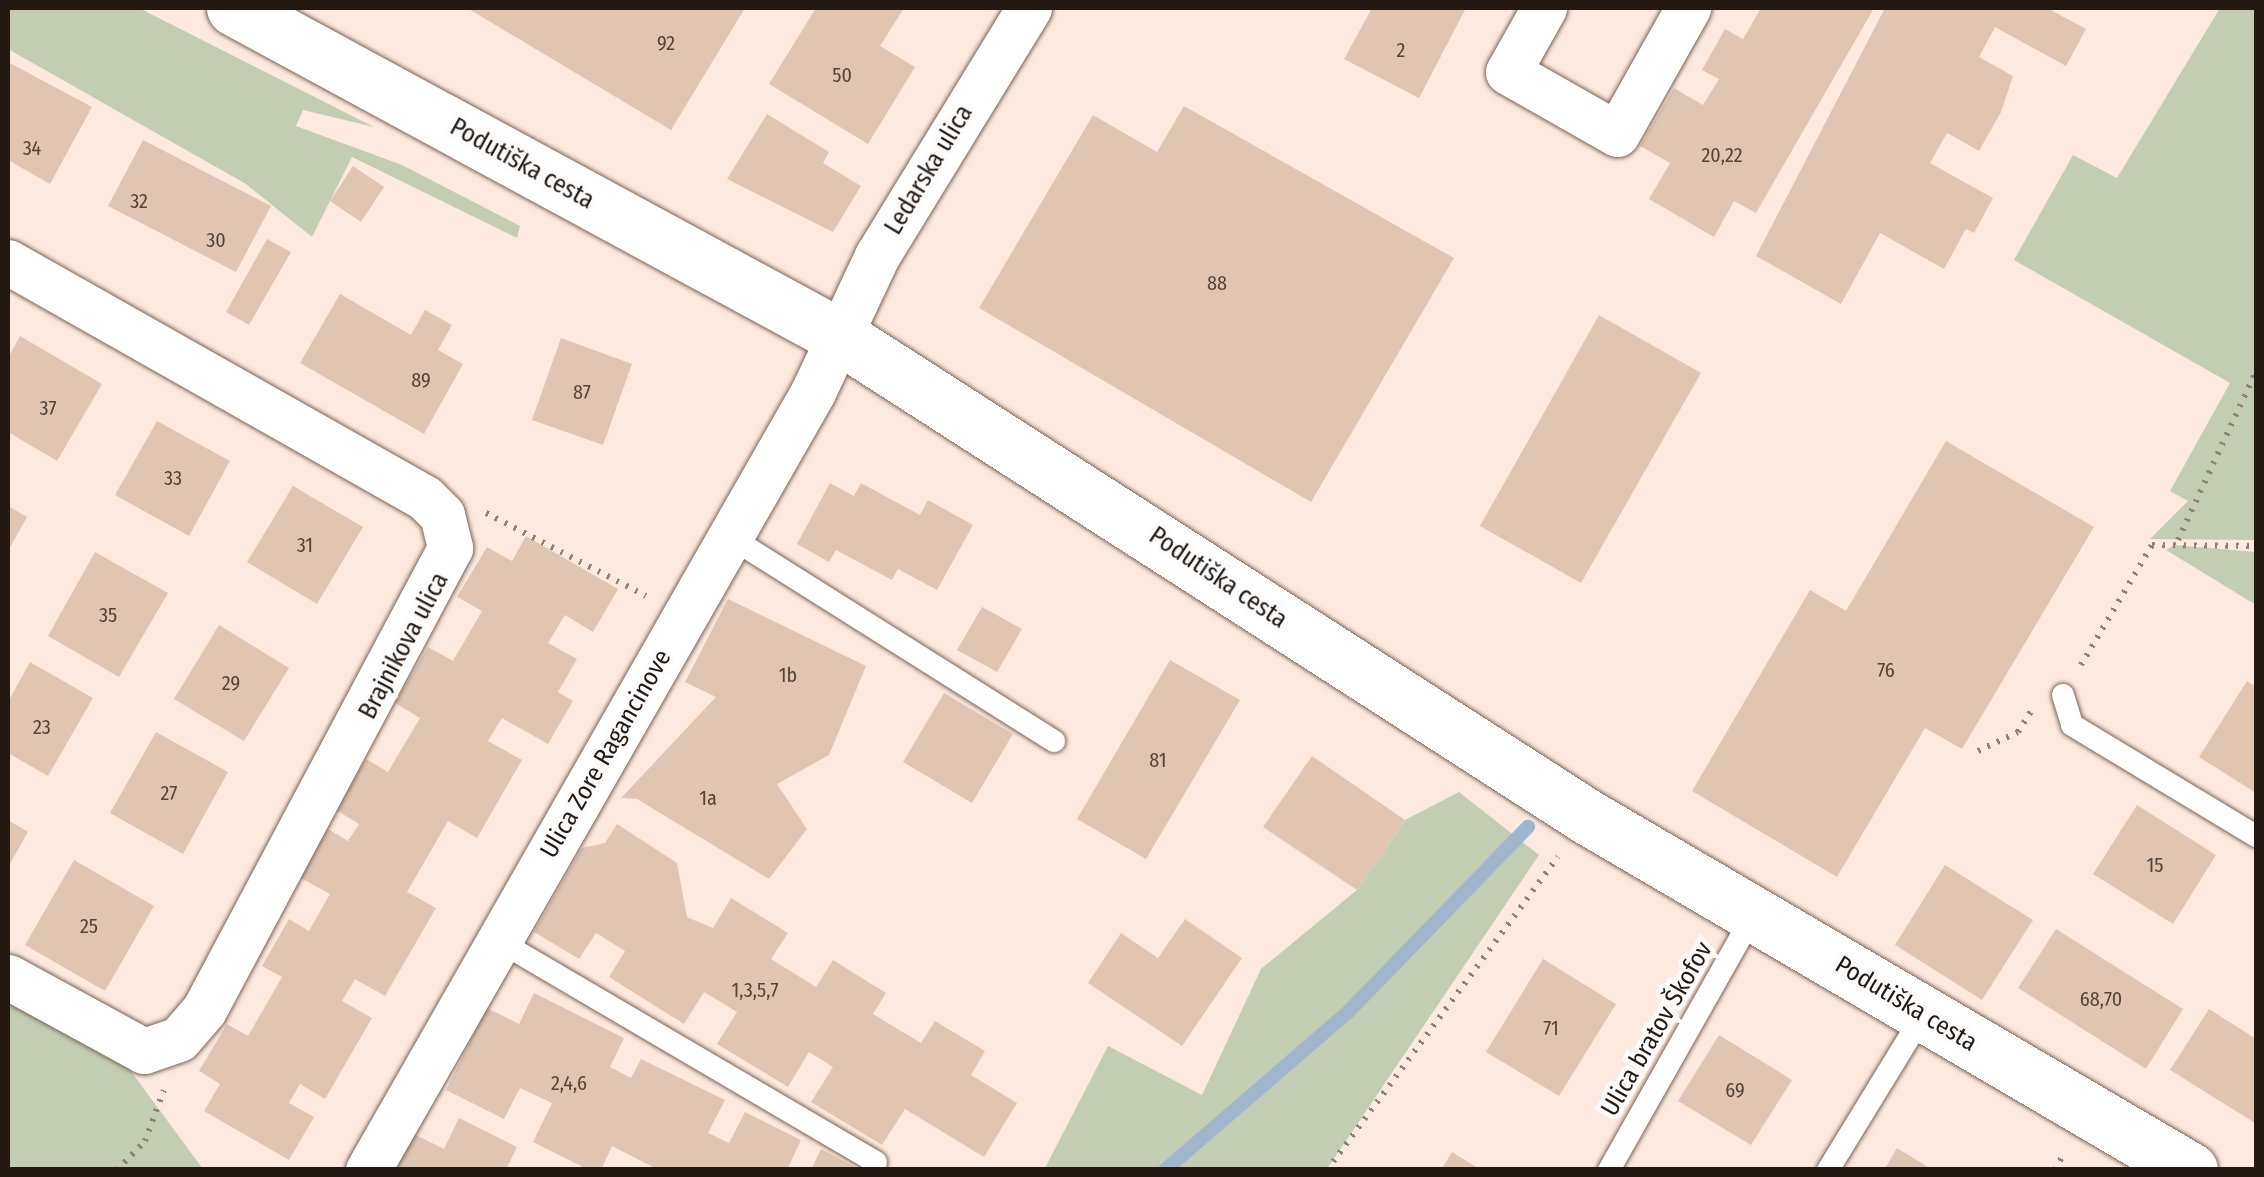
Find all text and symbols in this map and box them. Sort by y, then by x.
house number: 92 [657,31,675,55]
house number: 2 [1397,38,1405,62]
house number: 50 [832,63,852,87]
street label: Ledarska ulica [879,100,979,240]
street label: Podutiška cesta [445,112,599,216]
house number: 34 [23,136,41,160]
house number: 20,22 [1701,143,1743,167]
house number: 32 [130,189,148,213]
house number: 30 [206,228,226,252]
house number: 88 [1207,271,1227,295]
house number: 89 [411,368,431,392]
house number: 87 [573,380,591,404]
house number: 37 [39,396,57,420]
house number: 33 [164,466,182,490]
street label: Podutiška cesta [1143,521,1293,635]
house number: 31 [297,533,313,557]
street label: Brajnikova ulica [353,568,455,724]
house number: 35 [99,603,117,627]
street label: Ulica Zore Ragancinove [534,645,678,863]
house number: 76 [1877,658,1895,682]
house number: 1b [779,663,797,687]
house number: 29 [222,671,240,695]
house number: 23 [33,715,51,739]
house number: 81 [1149,748,1167,772]
house number: 27 [161,781,177,805]
house number: 1a [699,786,717,810]
house number: 15 [2147,853,2163,877]
house number: 25 [80,914,98,938]
street label: Ulica bratov Škofov [1595,937,1719,1121]
street label: Podutiška cesta [1830,950,1982,1058]
house number: 1,3,5,7 [731,978,779,1002]
house number: 68,70 [2080,987,2122,1011]
house number: 71 [1543,1016,1559,1040]
house number: 2,4,6 [551,1071,587,1095]
house number: 69 [1725,1078,1745,1102]

